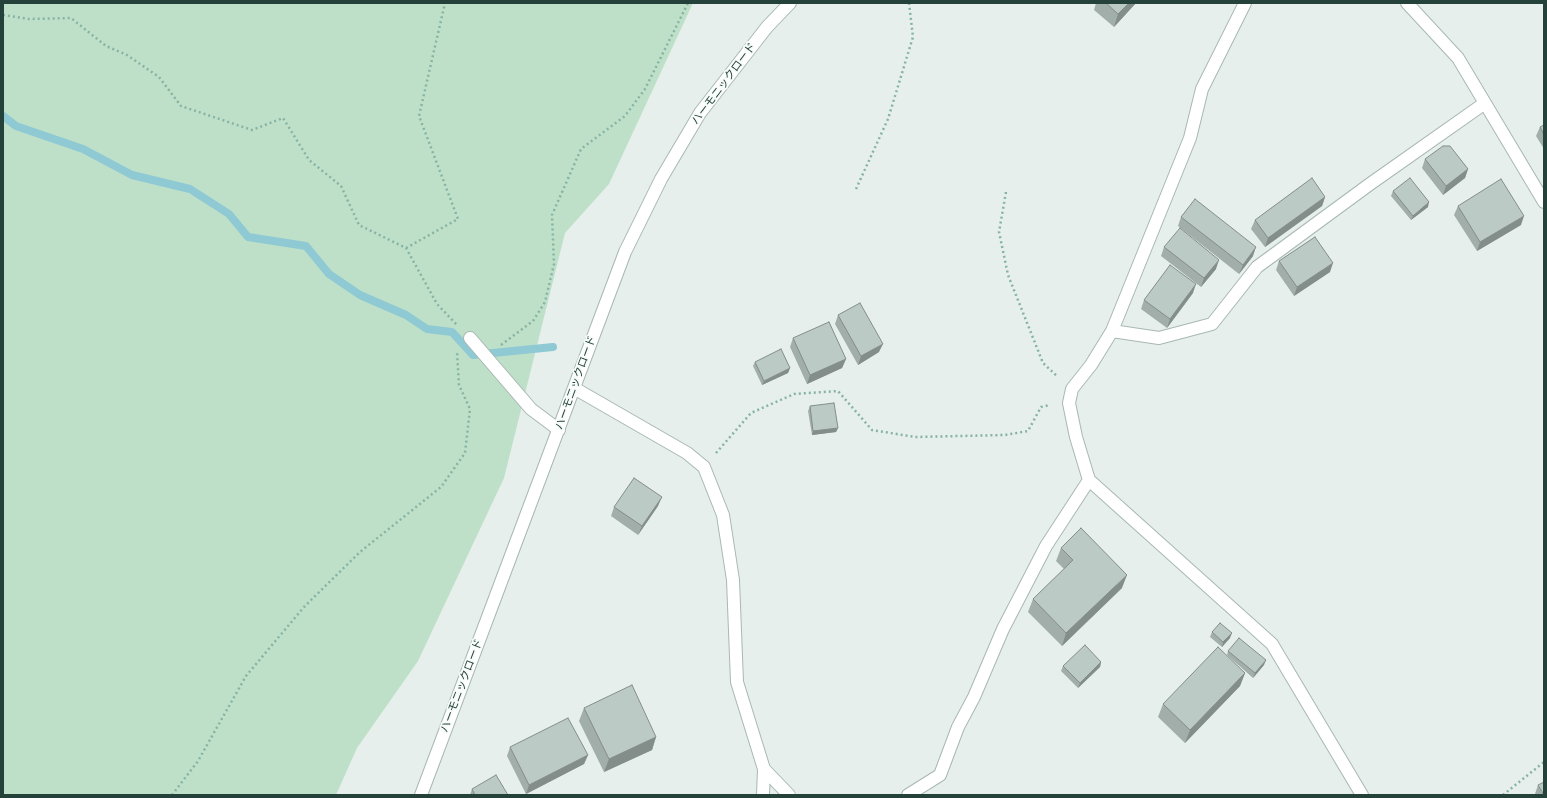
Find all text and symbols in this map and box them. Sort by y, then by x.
street label: ハーモニックロード [689,40,759,128]
street label: ハーモニックロード [553,334,599,432]
street label: ハーモニックロード [438,637,486,735]

